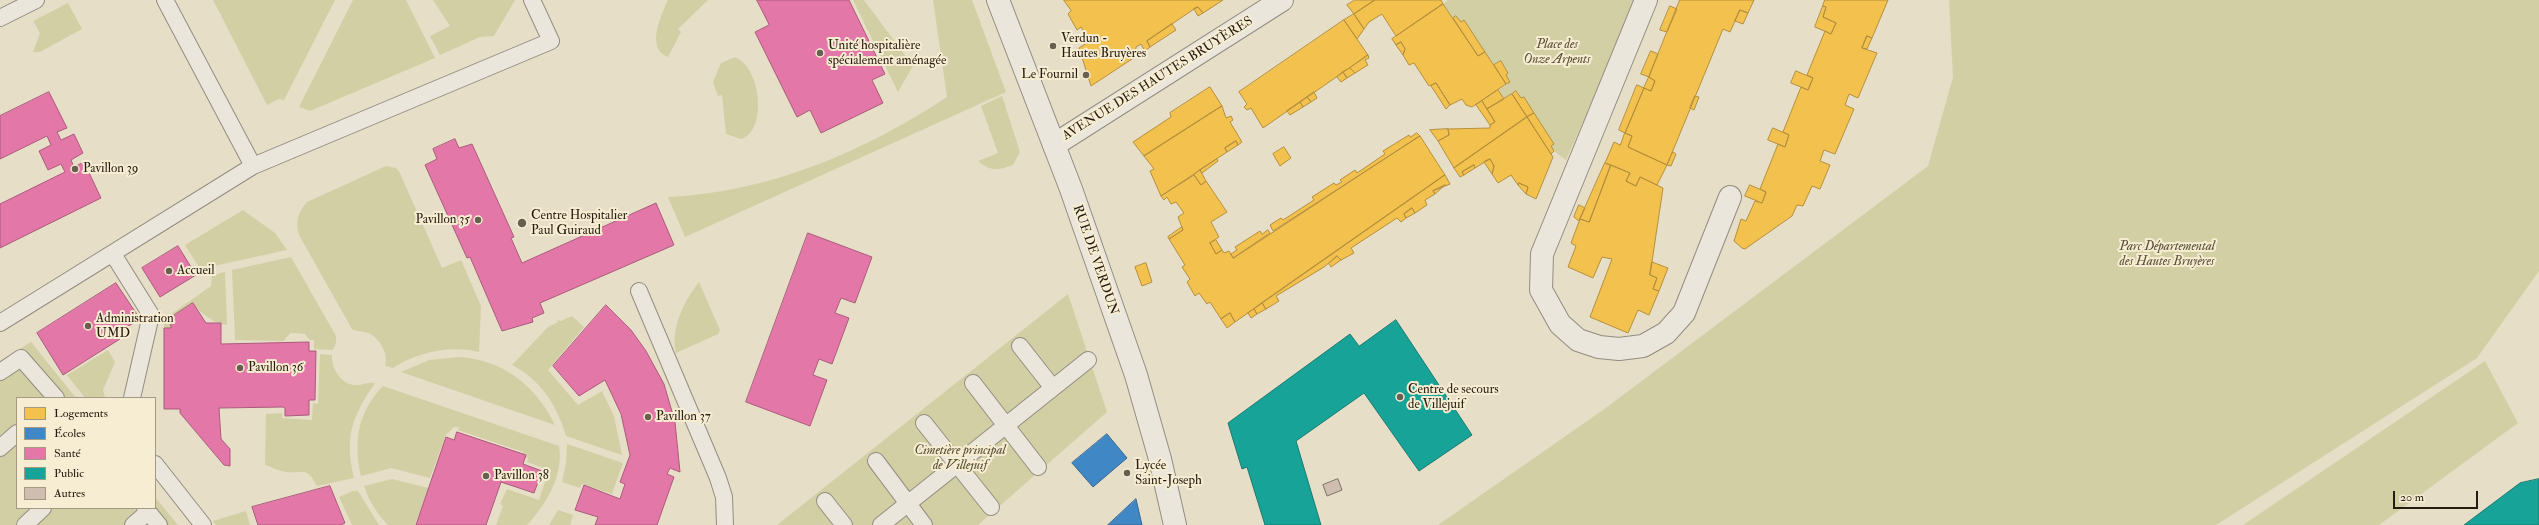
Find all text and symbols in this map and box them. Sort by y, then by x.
street label: AVENUE DES HAUTES BRUYÈRES [1060,14,1256,144]
place label: Verdun - Hautes Bruyères [1061,31,1146,62]
park label: Place des Onze Arpents [1524,37,1590,68]
place label: Unité hospitalière spécialement aménagée [828,38,946,69]
marker: Verdun - Hautes Bruyères [1048,41,1058,51]
marker: Unité hospitalière spécialement aménagée [815,48,825,58]
place label: Le Fournil [1021,67,1078,83]
marker: Le Fournil [1081,70,1091,80]
place label: Pavillon 39 [83,161,138,177]
marker: Pavillon 39 [70,164,80,174]
street label: RUE DE VERDUN [1069,203,1121,317]
place label: Centre Hospitalier Paul Guiraud [531,208,627,239]
place label: Pavillon 35 [415,212,470,228]
marker: Pavillon 35 [473,215,483,225]
marker: Centre Hospitalier Paul Guiraud [516,217,528,229]
park label: Parc Départemental des Hautes Bruyères [2119,239,2215,270]
place label: Accueil [177,263,215,279]
marker: Accueil [164,266,174,276]
place label: Administration UMD [96,311,174,342]
marker: Administration UMD [83,321,93,331]
place label: Pavillon 36 [248,360,303,376]
marker: Pavillon 36 [235,363,245,373]
place label: Centre de secours de Villejuif [1408,382,1499,413]
marker: Centre de secours de Villejuif [1395,392,1405,402]
legend [16,397,156,509]
text: Logements [54,406,108,421]
place label: Pavillon 37 [656,409,711,425]
marker: Pavillon 37 [643,412,653,422]
text: Écoles [54,426,85,441]
park label: Cimetière principal de Villejuif [914,443,1006,474]
text: Santé [54,446,81,461]
place label: Lycée Saint-Joseph [1135,458,1202,489]
text: Public [54,466,84,481]
place label: Pavillon 38 [494,468,549,484]
marker: Lycée Saint-Joseph [1122,468,1132,478]
marker: Pavillon 38 [481,471,491,481]
scale bar [2395,483,2480,509]
text: Autres [54,486,85,501]
text: 20 m [2400,490,2424,505]

